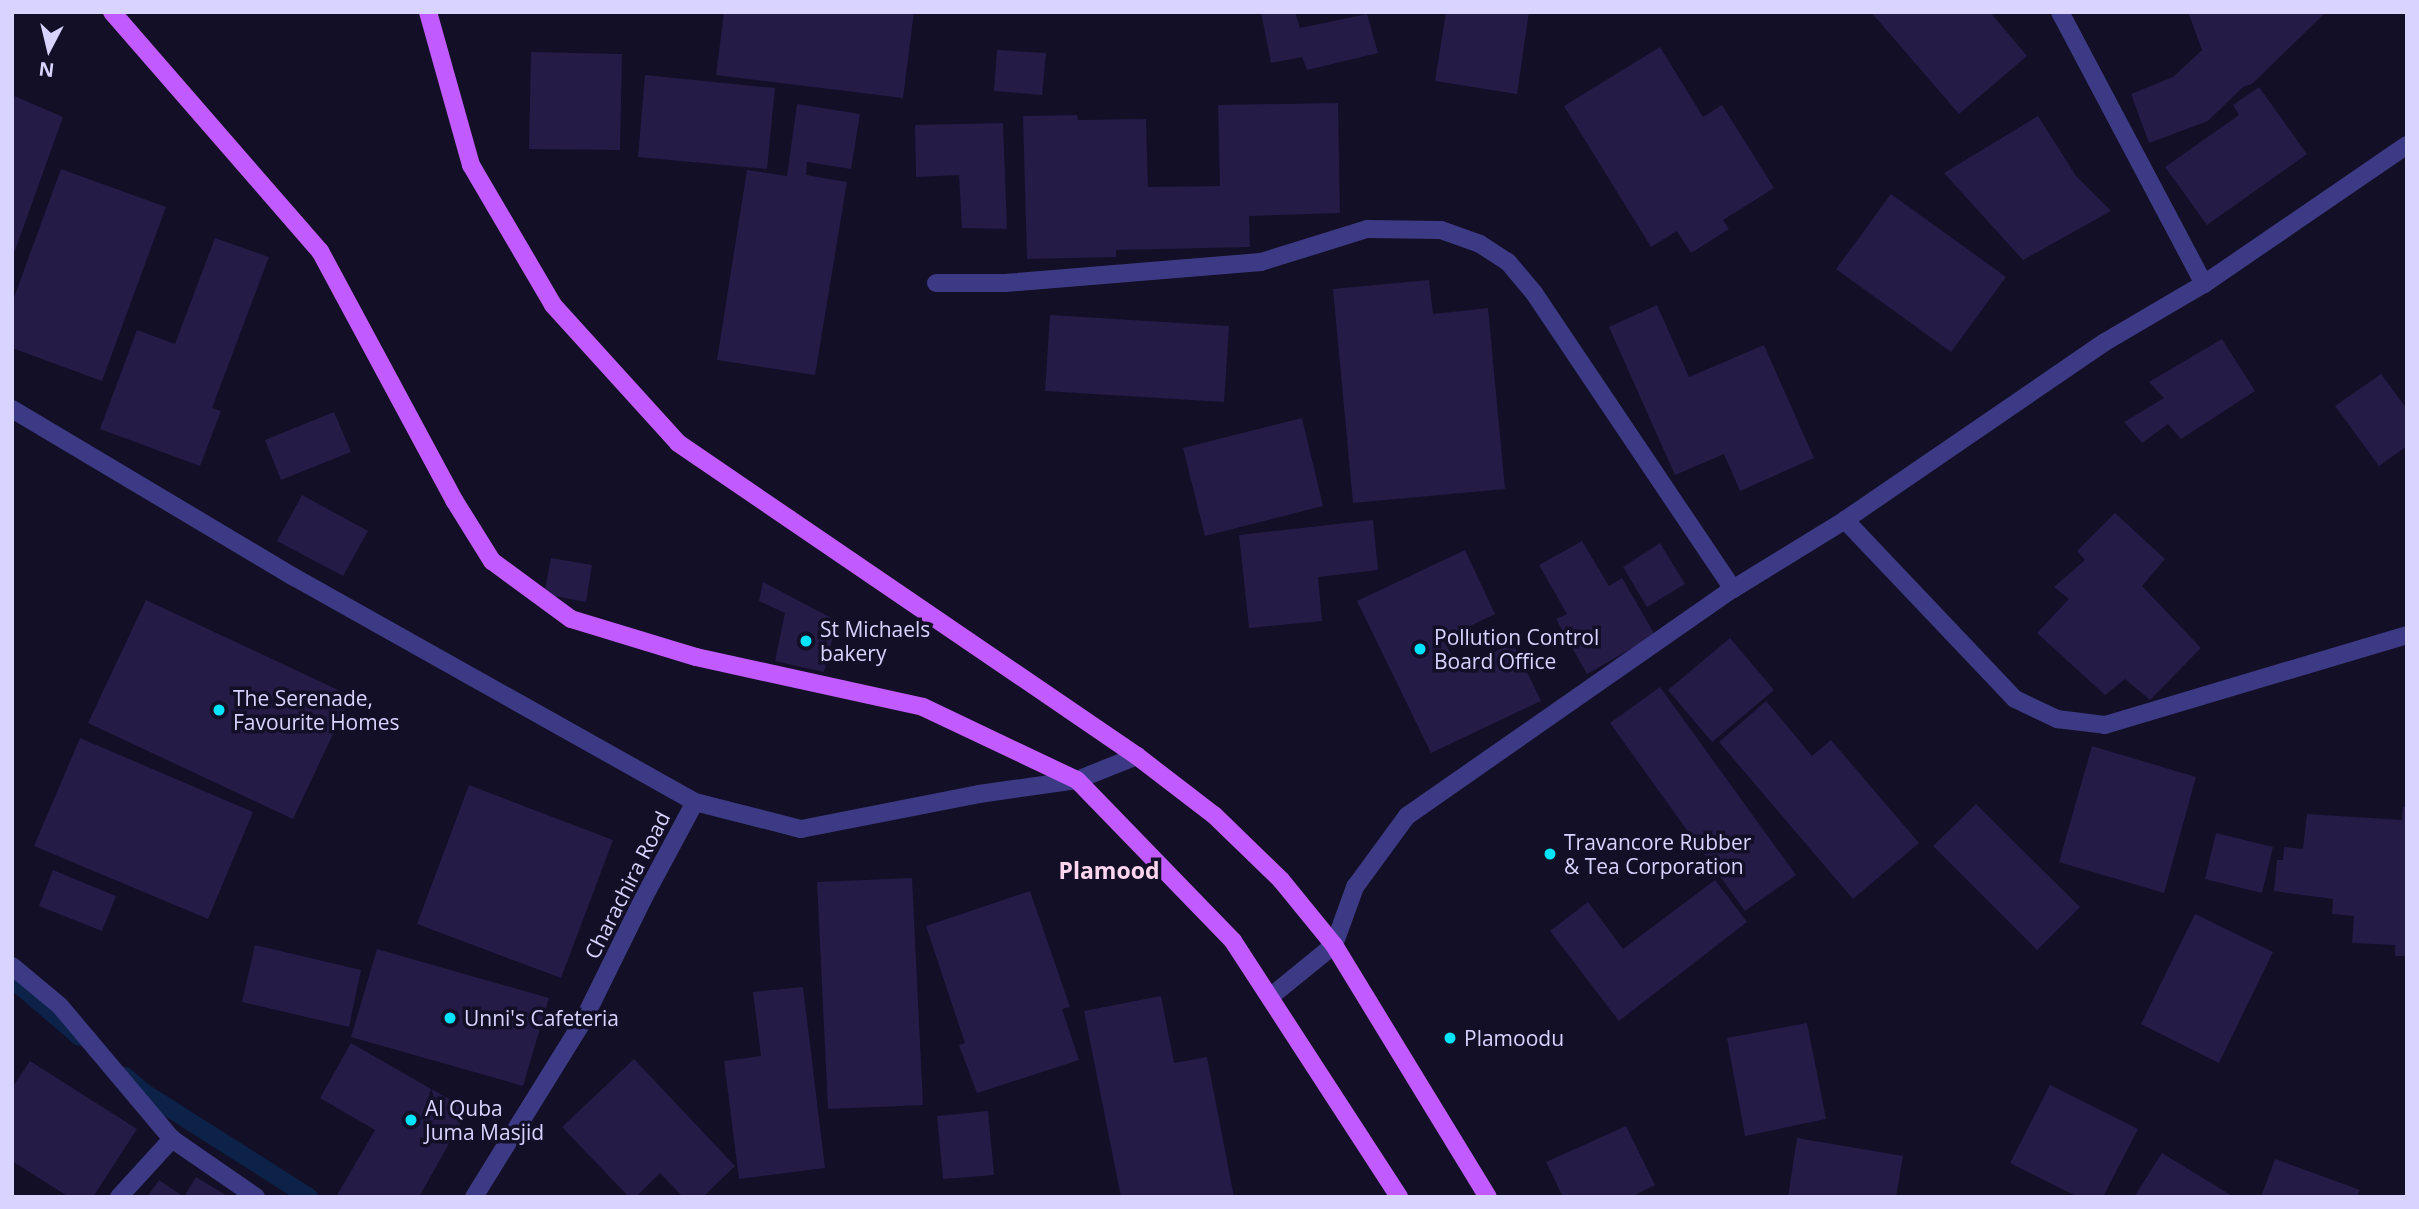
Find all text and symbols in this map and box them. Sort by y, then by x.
north arrow [14,14,84,84]
text: N [37,56,56,84]
place label: St Michaels bakery [820,616,930,666]
place label: Pollution Control Board Office [1434,624,1599,674]
marker: St Michaels bakery [798,633,814,649]
marker: Pollution Control Board Office [1412,641,1428,657]
place label: The Serenade, Favourite Homes [233,685,399,735]
marker: The Serenade, Favourite Homes [211,702,227,718]
street label: Charachira Road [579,807,675,963]
place label: Travancore Rubber & Tea Corporation [1564,829,1751,879]
marker: Travancore Rubber & Tea Corporation [1542,846,1558,862]
district label: Plamood [1059,856,1159,884]
place label: Unni's Cafeteria [464,1005,619,1031]
marker: Unni's Cafeteria [442,1010,458,1026]
place label: Plamoodu [1464,1025,1564,1051]
marker: Plamoodu [1442,1030,1458,1046]
place label: Al Quba Juma Masjid [425,1095,544,1145]
marker: Al Quba Juma Masjid [403,1112,419,1128]

